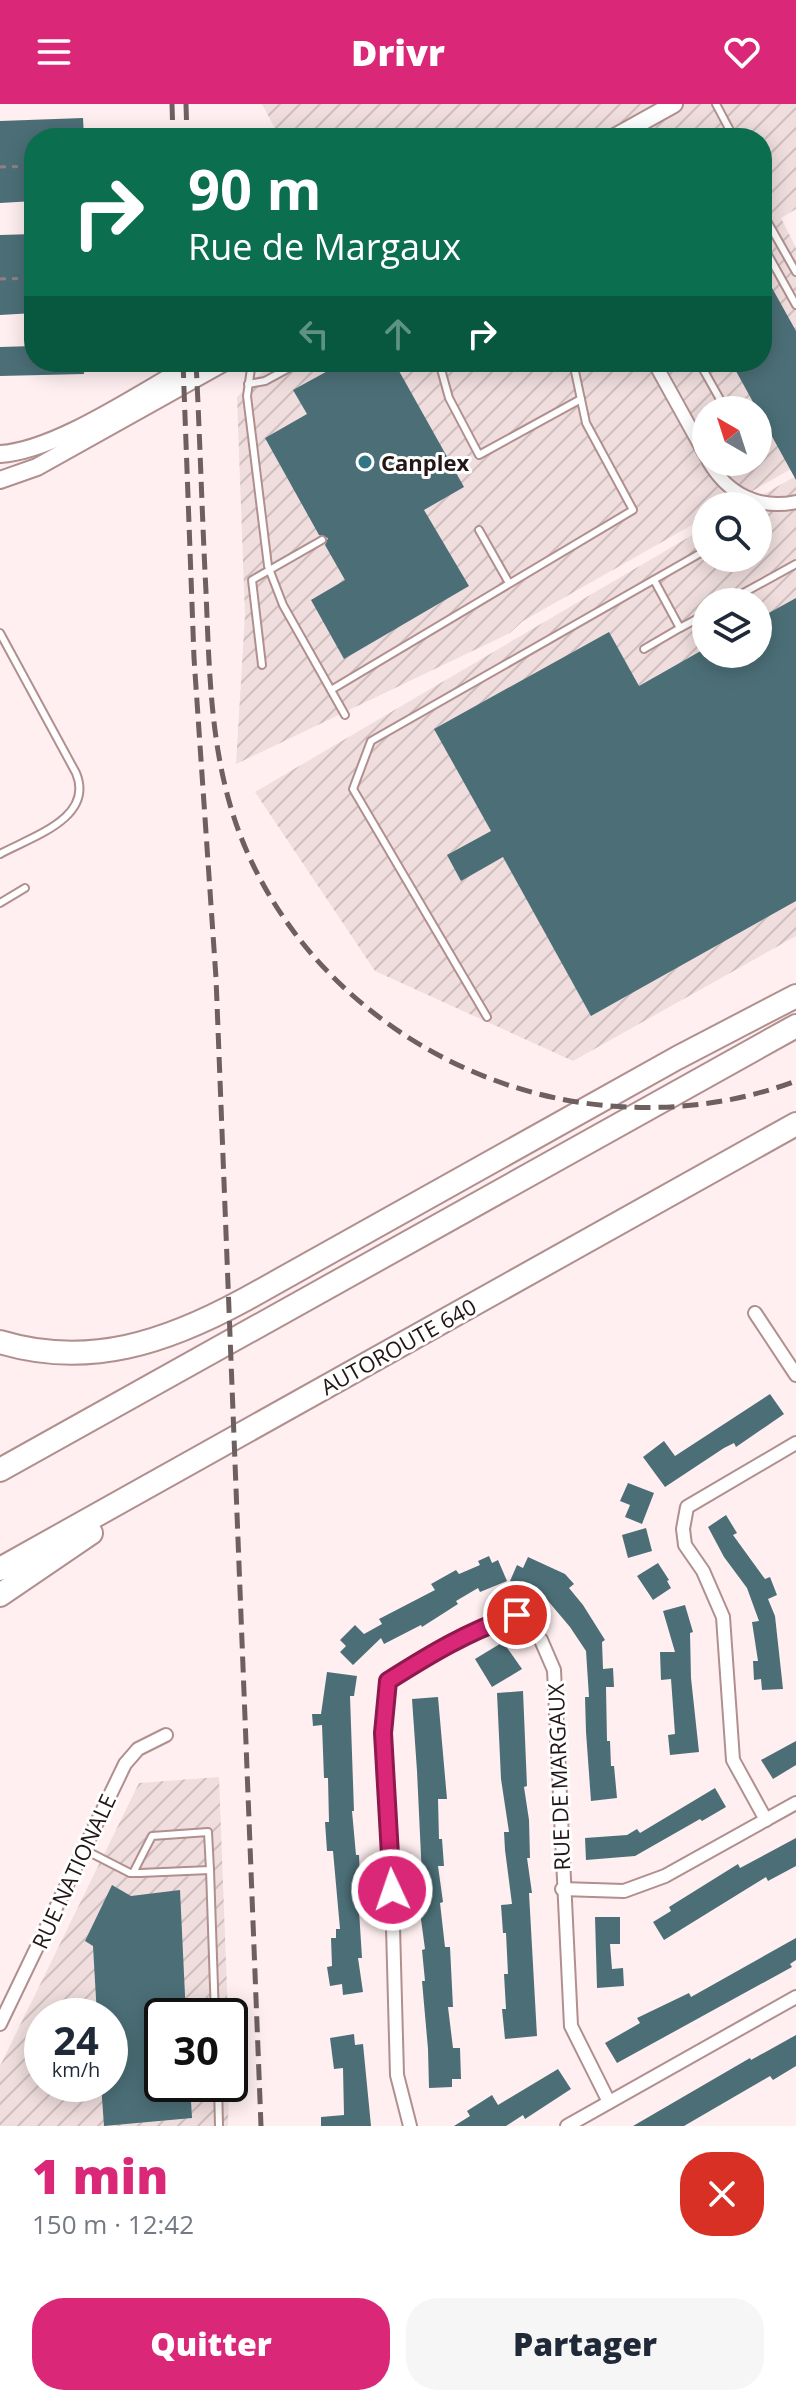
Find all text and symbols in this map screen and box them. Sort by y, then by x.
text: Drivr [351,28,445,77]
icon: menu [32,30,76,74]
icon: heart [720,30,764,74]
text: 90 m [188,150,322,226]
icon: right [56,160,160,264]
text: Rue de Margaux [188,222,461,271]
icon: left [292,312,336,356]
icon: ahead [376,312,420,356]
icon: right [460,312,504,356]
north arrow [692,396,772,476]
map controls [692,396,772,668]
place label: Canplex [381,447,469,477]
marker: Canplex [356,453,374,471]
button: search [692,492,772,572]
button: layers [692,588,772,668]
street label: AUTOROUTE 640 [315,1291,481,1401]
pin [483,1581,551,1649]
icon: arrive [495,1593,539,1637]
street label: RUE DE MARGAUX [540,1683,576,1871]
street label: RUE NATIONALE [24,1789,122,1953]
position arrow [350,1848,434,1932]
speed limit sign: 30 [144,1998,248,2102]
text: 24 [53,2012,99,2067]
text: km/h [52,2056,100,2083]
text: 1 min [32,2143,168,2208]
button: close [680,2152,764,2236]
text: 150 m · 12:42 [32,2206,194,2242]
button: Quitter [32,2298,390,2390]
button: Partager [406,2298,764,2390]

